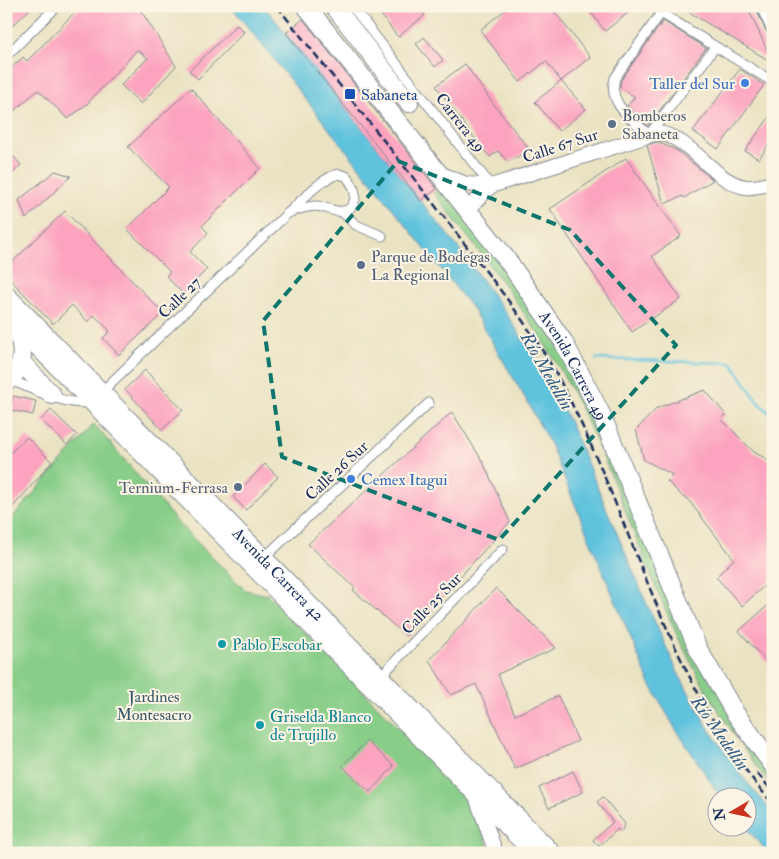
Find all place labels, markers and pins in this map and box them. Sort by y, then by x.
place label: Taller del Sur [649,74,735,94]
marker: Taller del Sur [739,77,751,89]
place label: Sabaneta [361,85,418,105]
marker: Sabaneta [343,87,357,101]
place label: Bomberos Sabaneta [622,106,686,144]
marker: Bomberos Sabaneta [606,118,618,130]
place label: Parque de Bodegas La Regional [371,247,490,285]
marker: Parque de Bodegas La Regional [355,259,367,271]
place label: Cemex Itagui [361,470,447,490]
marker: Cemex Itagui [345,473,357,485]
place label: Ternium-Ferrasa [119,478,228,498]
marker: Ternium-Ferrasa [232,481,244,493]
place label: Pablo Escobar [232,635,322,655]
marker: Pablo Escobar [216,638,228,650]
place label: Griselda Blanco de Trujillo [270,707,371,745]
marker: Griselda Blanco de Trujillo [254,719,266,731]

